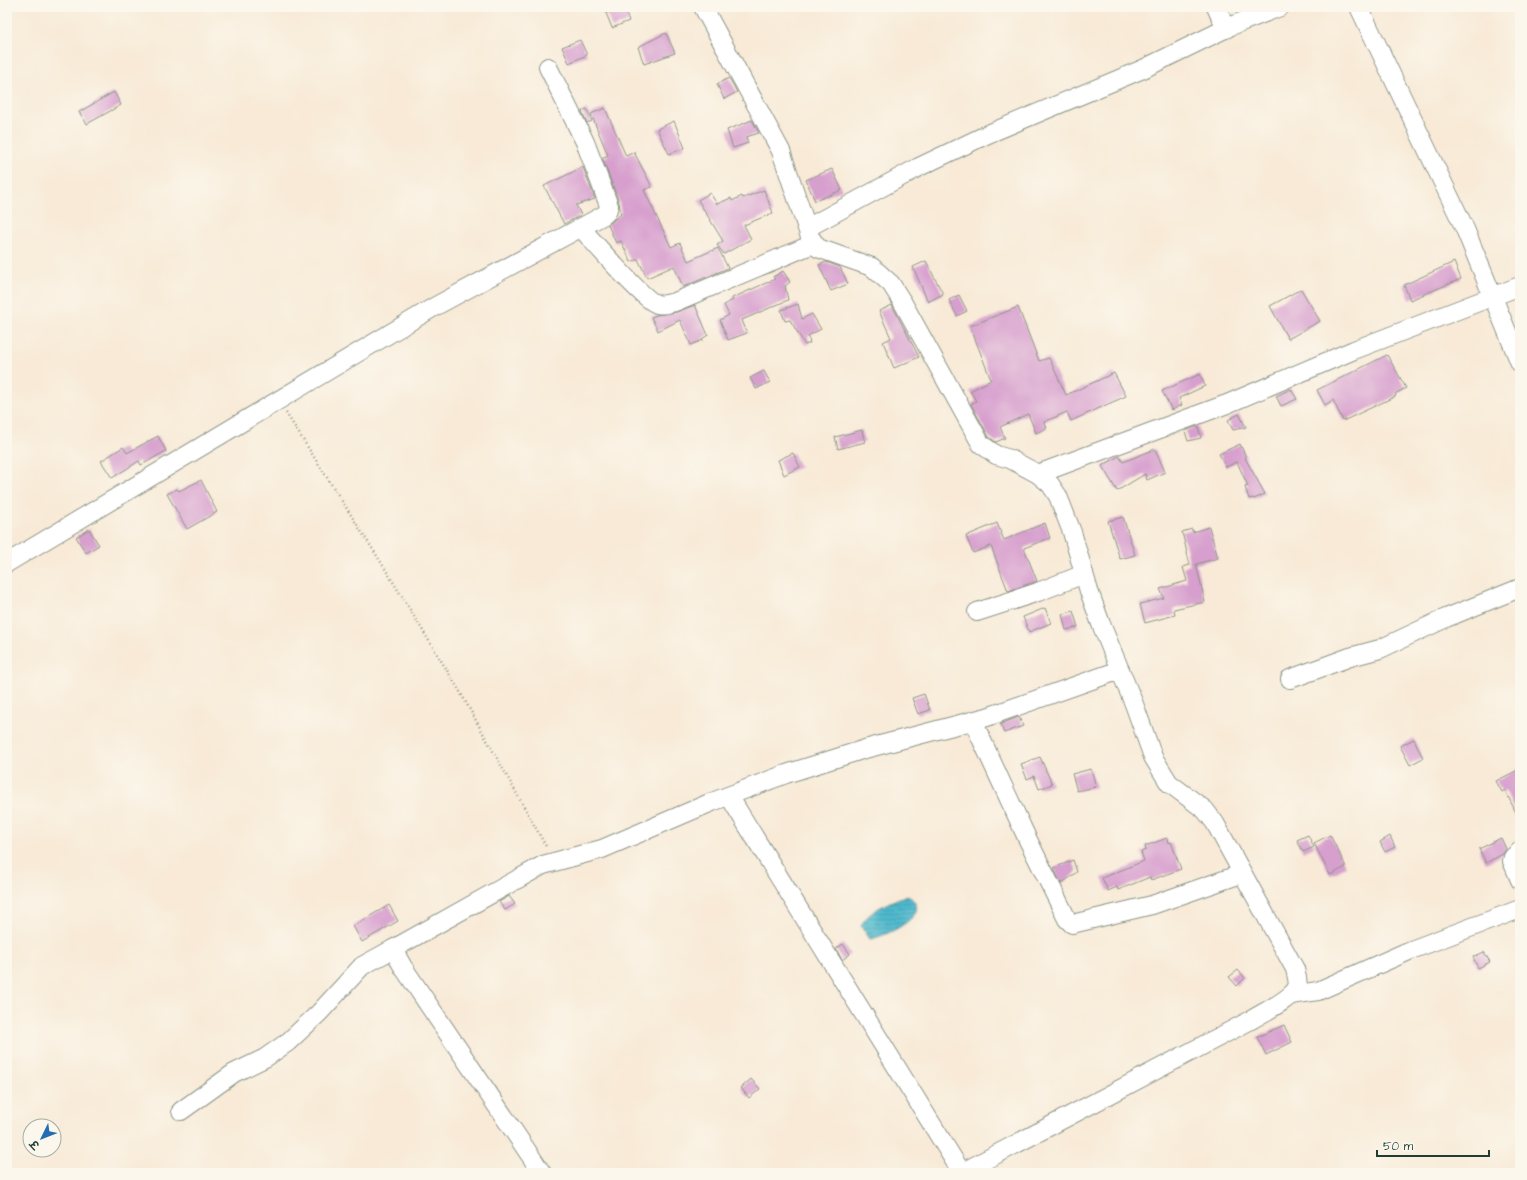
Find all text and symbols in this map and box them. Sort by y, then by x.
north arrow [22,1118,62,1158]
scale bar [1377,1132,1489,1158]
text: उ [26,1135,44,1153]
text: 50 m [1383,1138,1414,1155]

